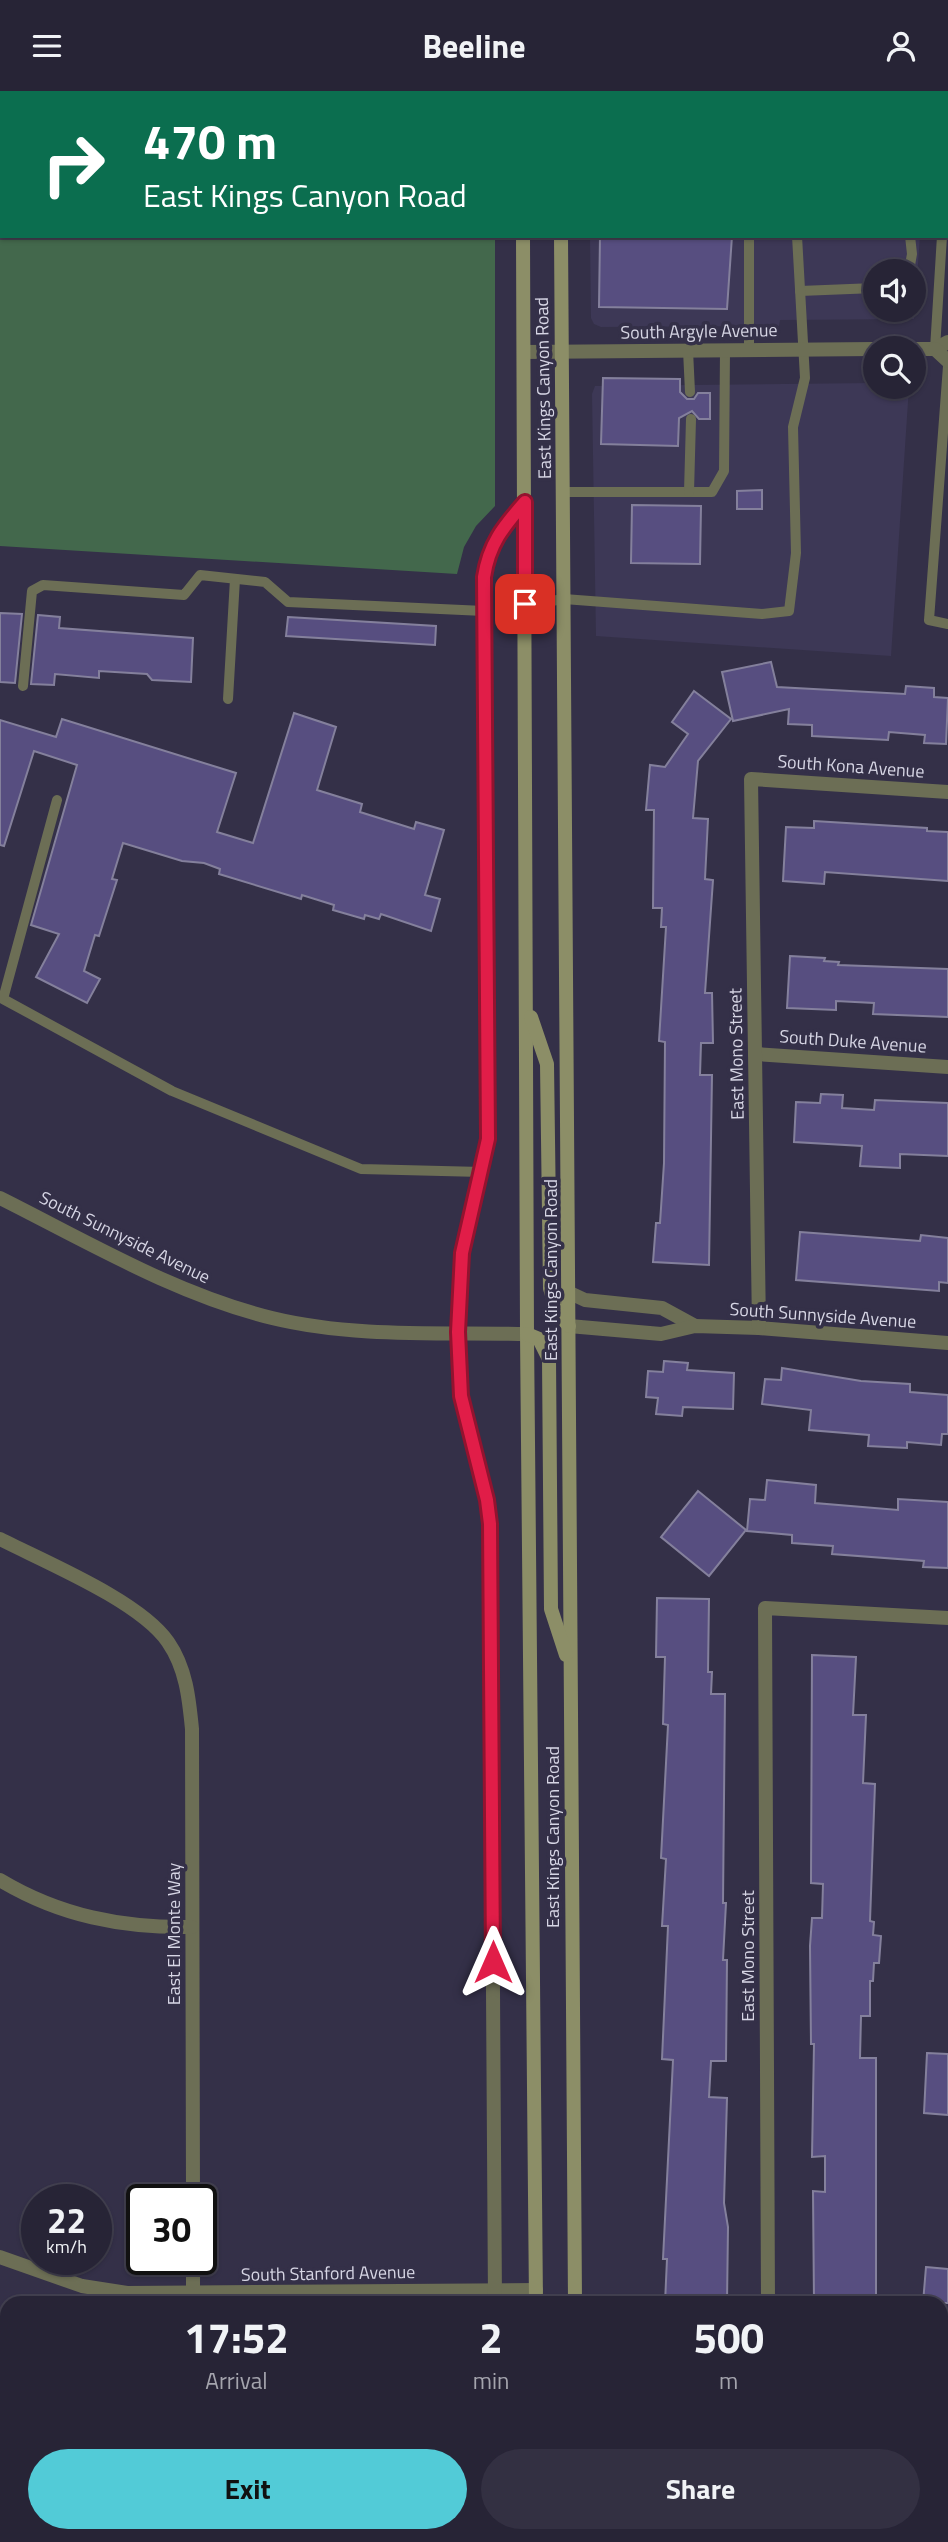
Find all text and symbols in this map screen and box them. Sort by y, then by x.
text: Beeline [422,22,526,70]
icon: menu [28,27,66,65]
icon: person [882,27,920,65]
text: 470 m [143,103,277,178]
icon: right [28,119,119,210]
text: East Kings Canyon Road [143,171,467,219]
map controls [863,259,926,399]
button: sound [863,259,926,322]
street label: East Kings Canyon Road [528,297,558,479]
street label: South Argyle Avenue [620,316,778,346]
button: search [863,336,926,399]
pin [495,574,555,634]
icon: arrive [506,585,544,623]
street label: South Kona Avenue [777,747,925,785]
street label: East Mono Street [721,987,751,1120]
street label: South Duke Avenue [778,1022,928,1060]
street label: East Kings Canyon Road [537,1179,564,1361]
street label: South Sunnyside Avenue [35,1184,215,1290]
street label: South Sunnyside Avenue [729,1295,917,1335]
street label: East Kings Canyon Road [539,1746,566,1928]
street label: East El Monte Way [160,1862,187,2005]
street label: East Mono Street [734,1889,761,2022]
position arrow [456,1925,530,1999]
speed limit sign: 30 [126,2184,217,2275]
text: 22 [47,2193,86,2247]
text: km/h [46,2233,87,2260]
street label: South Stanford Avenue [241,2258,415,2288]
text: 17:52 [184,2305,289,2369]
text: 2 [479,2305,503,2369]
text: 500 [693,2305,764,2369]
text: Arrival [205,2363,268,2398]
text: min [473,2363,509,2398]
text: m [719,2363,738,2398]
button: Exit [28,2449,467,2529]
button: Share [481,2449,920,2529]

